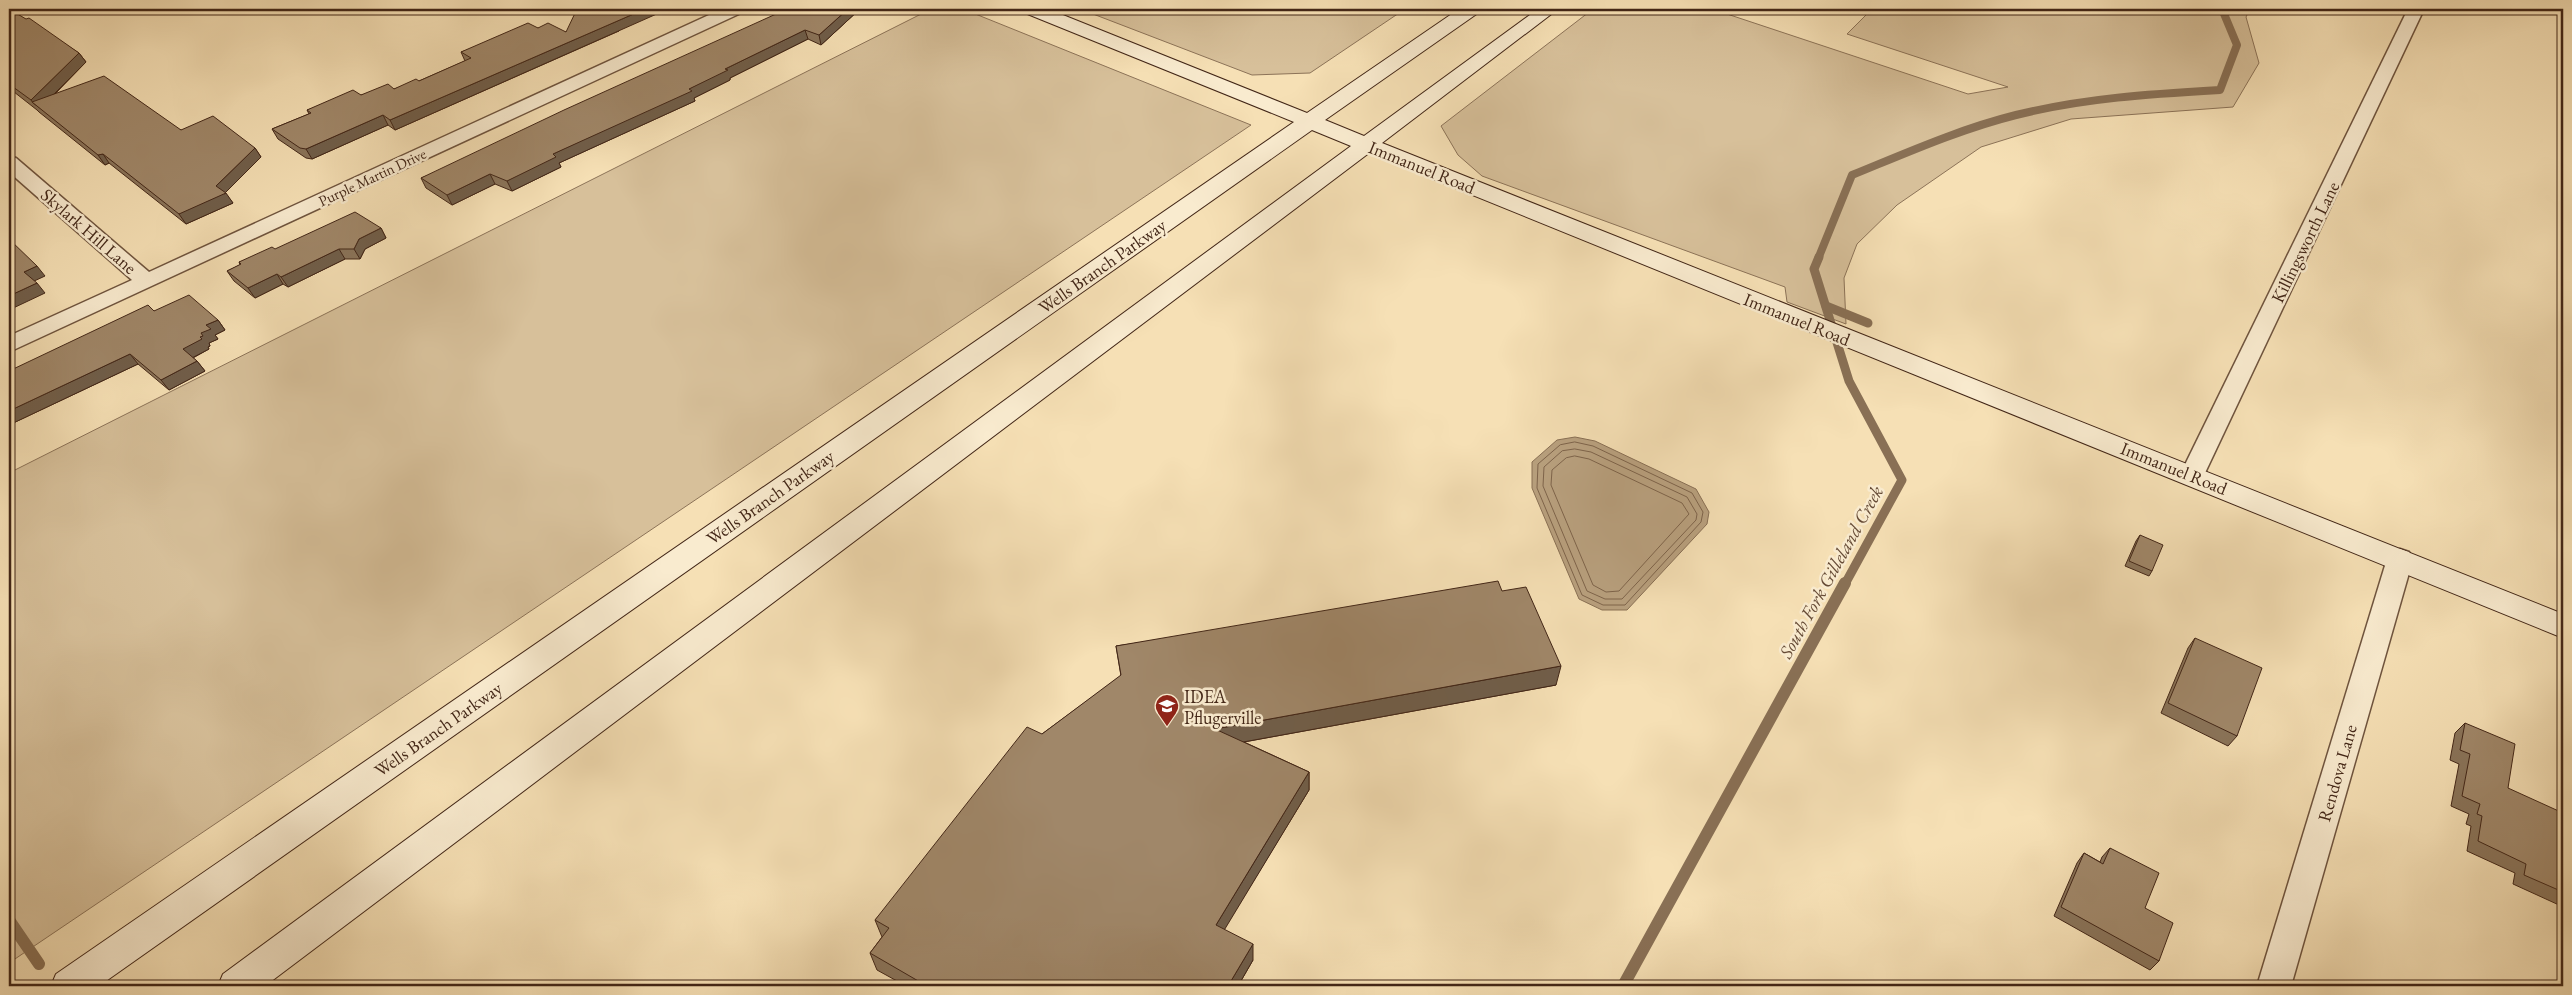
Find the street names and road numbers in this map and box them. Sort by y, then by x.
street label: Immanuel Road [1365,135,1479,199]
street label: Purple Martin Drive [315,144,429,210]
street label: Killingsworth Lane [2266,177,2344,307]
street label: Skylark Hill Lane [36,183,142,279]
street label: Wells Branch Parkway [1034,213,1170,319]
street label: Immanuel Road [1740,287,1854,351]
street label: Immanuel Road [2117,436,2231,500]
street label: Wells Branch Parkway [702,444,838,550]
street label: Wells Branch Parkway [370,676,506,782]
street label: Rendova Lane [2312,722,2362,824]

